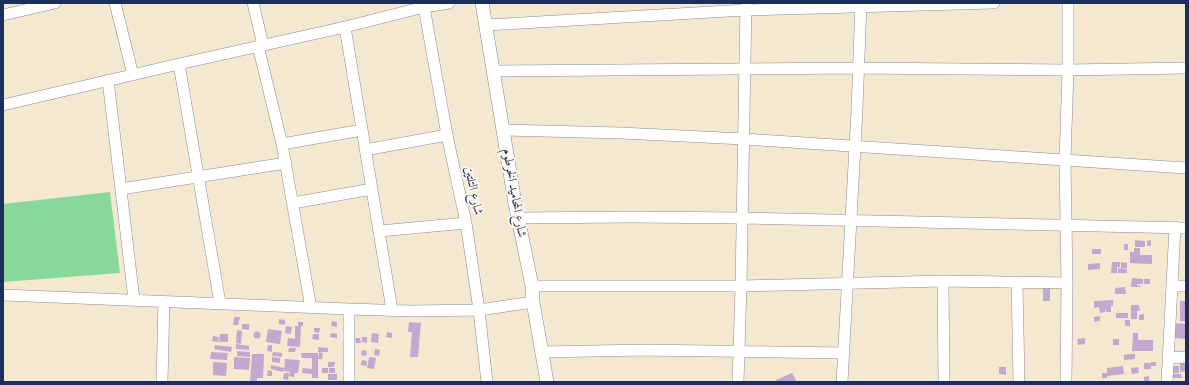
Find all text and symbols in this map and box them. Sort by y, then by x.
street label: شارع المحاميد الخرطوم [499,147,529,239]
street label: شارع التلتين [460,165,486,217]

